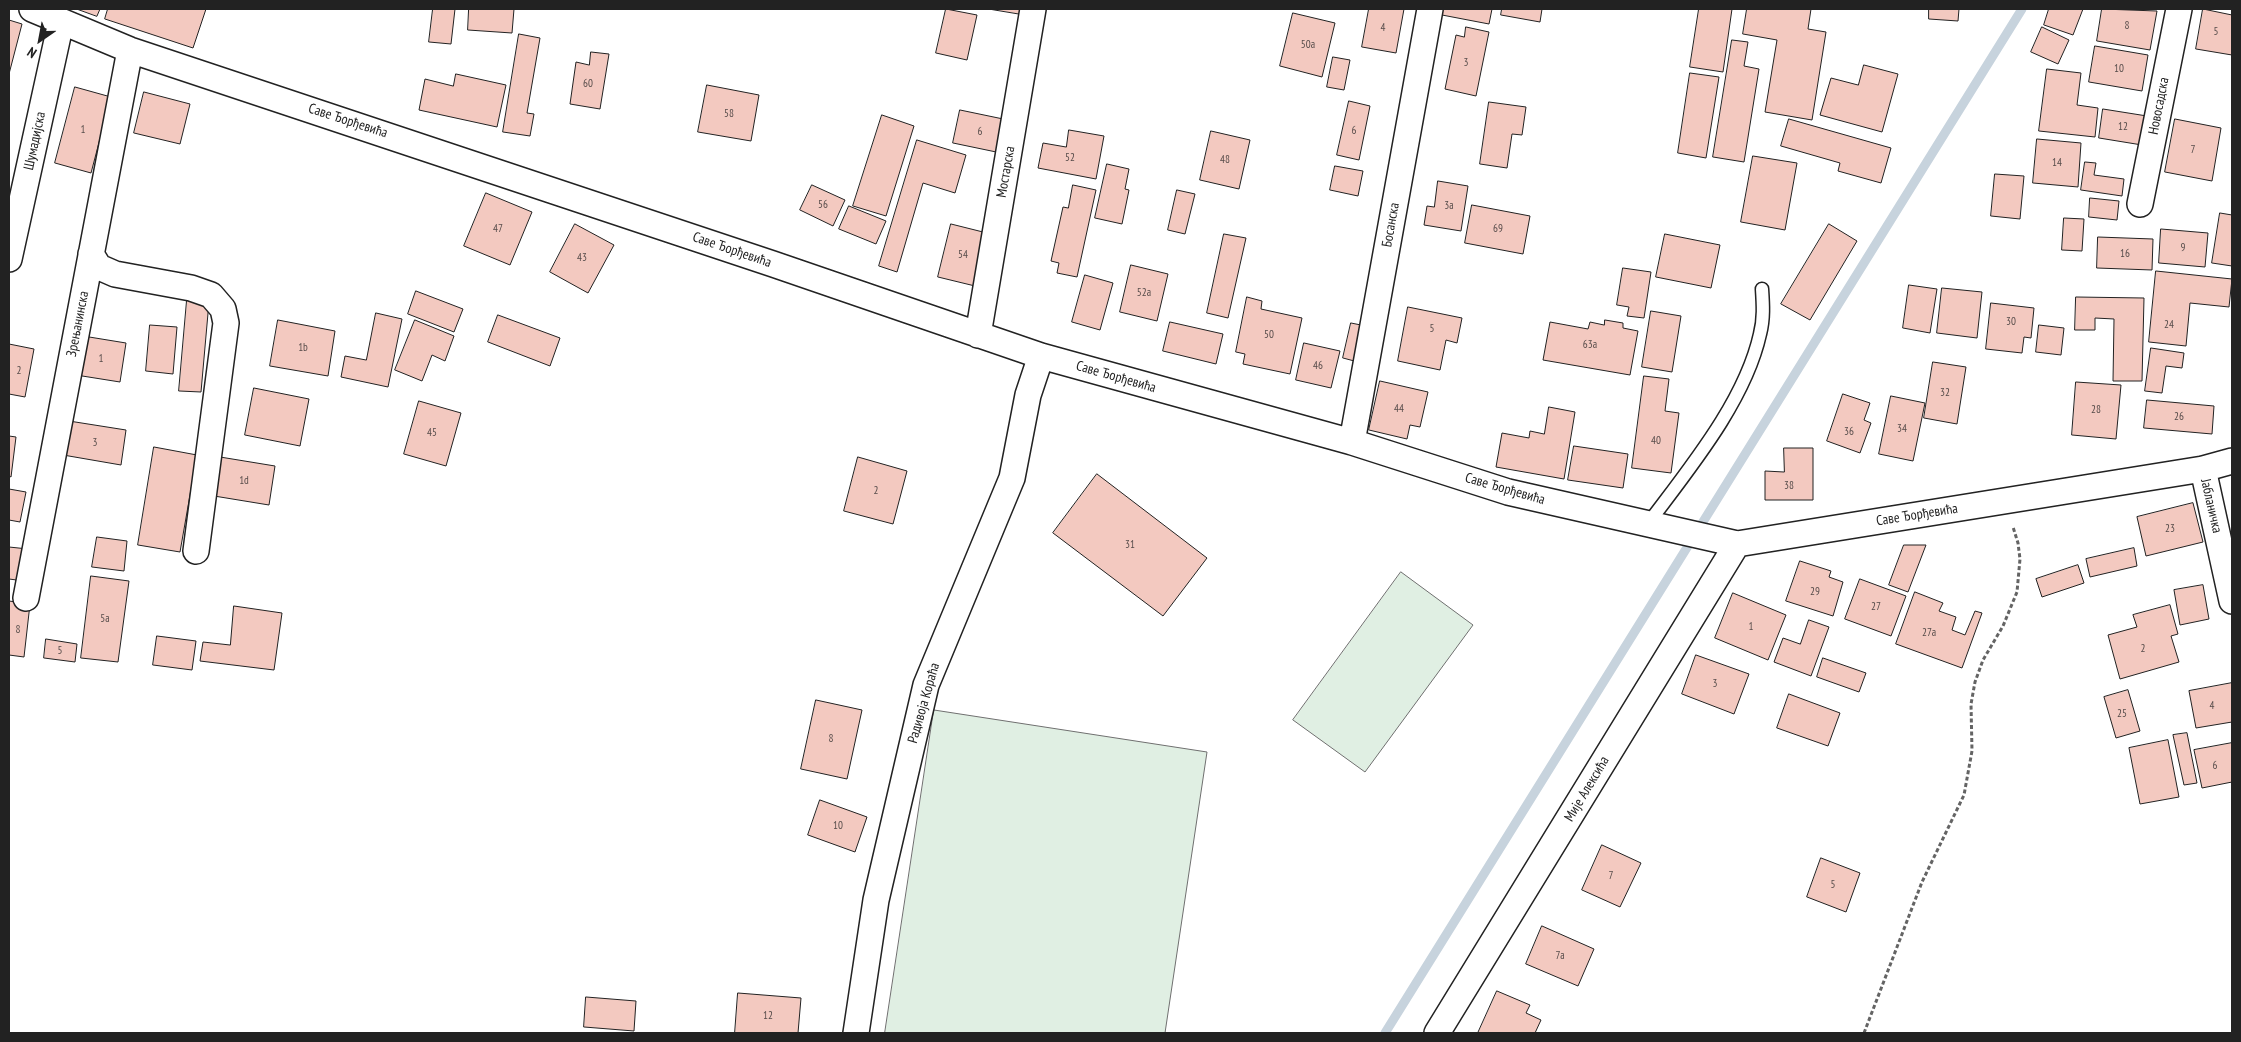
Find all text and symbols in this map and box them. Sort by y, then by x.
north arrow [15,15,65,65]
house number: 8 [2125,19,2129,33]
house number: 4 [1381,21,1385,35]
house number: 5 [2214,25,2218,39]
house number: 50a [1301,38,1315,52]
text: N [24,43,40,62]
house number: 3 [1464,56,1468,70]
house number: 10 [2114,62,2124,76]
street label: Новосадска [2145,76,2173,136]
house number: 60 [583,77,593,91]
street label: Саве Ђорђевића [306,100,390,142]
house number: 58 [724,107,734,121]
street label: Шумадијска [21,110,49,172]
house number: 12 [2118,120,2128,134]
house number: 1 [81,123,85,137]
house number: 6 [1352,124,1356,138]
house number: 6 [978,125,982,139]
house number: 7 [2191,143,2195,157]
street label: Мостарска [993,145,1019,199]
house number: 52 [1065,151,1075,165]
house number: 48 [1220,153,1230,167]
house number: 14 [2052,156,2062,170]
house number: 56 [818,198,828,212]
house number: 3a [1444,199,1454,213]
street label: Босанска [1379,201,1403,249]
house number: 47 [493,222,503,236]
house number: 69 [1493,222,1503,236]
street label: Саве Ђорђевића [690,229,774,271]
house number: 9 [2181,241,2185,255]
house number: 16 [2120,247,2130,261]
house number: 54 [958,248,968,262]
house number: 43 [577,251,587,265]
house number: 52a [1137,286,1151,300]
street label: Зрењанинска [63,290,93,358]
house number: 30 [2006,315,2016,329]
house number: 24 [2164,318,2174,332]
house number: 5 [1430,322,1434,336]
house number: 50 [1264,328,1274,342]
house number: 63a [1583,338,1597,352]
house number: 1b [298,341,308,355]
house number: 1 [99,352,103,366]
street label: Саве Ђорђевића [1074,358,1158,396]
house number: 46 [1313,359,1323,373]
house number: 2 [17,364,21,378]
house number: 32 [1940,386,1950,400]
house number: 44 [1394,402,1404,416]
house number: 28 [2091,403,2101,417]
house number: 26 [2174,410,2184,424]
house number: 34 [1897,422,1907,436]
house number: 36 [1844,425,1854,439]
house number: 45 [427,426,437,440]
house number: 40 [1651,434,1661,448]
house number: 3 [93,436,97,450]
street label: Саве Ђорђевића [1463,470,1547,508]
house number: 1d [239,474,249,488]
street label: Јабланичка [2197,477,2225,535]
house number: 38 [1784,479,1794,493]
house number: 2 [874,484,878,498]
street label: Саве Ђорђевића [1875,500,1959,530]
house number: 23 [2165,522,2175,536]
house number: 31 [1125,538,1135,552]
house number: 29 [1810,585,1820,599]
house number: 27 [1871,600,1881,614]
house number: 5a [100,612,110,626]
house number: 1 [1749,620,1753,634]
house number: 8 [16,623,20,637]
house number: 27a [1922,626,1936,640]
house number: 2 [2141,642,2145,656]
house number: 5 [58,644,62,658]
street label: Радивоја Кораћа [905,661,943,745]
house number: 3 [1713,677,1717,691]
house number: 4 [2210,699,2214,713]
house number: 25 [2117,707,2127,721]
house number: 8 [829,732,833,746]
street label: Мије Алексића [1561,753,1613,825]
house number: 6 [2213,759,2217,773]
house number: 10 [833,819,843,833]
house number: 7 [1609,869,1613,883]
house number: 5 [1831,878,1835,892]
house number: 7a [1555,949,1565,963]
house number: 12 [763,1009,773,1023]

